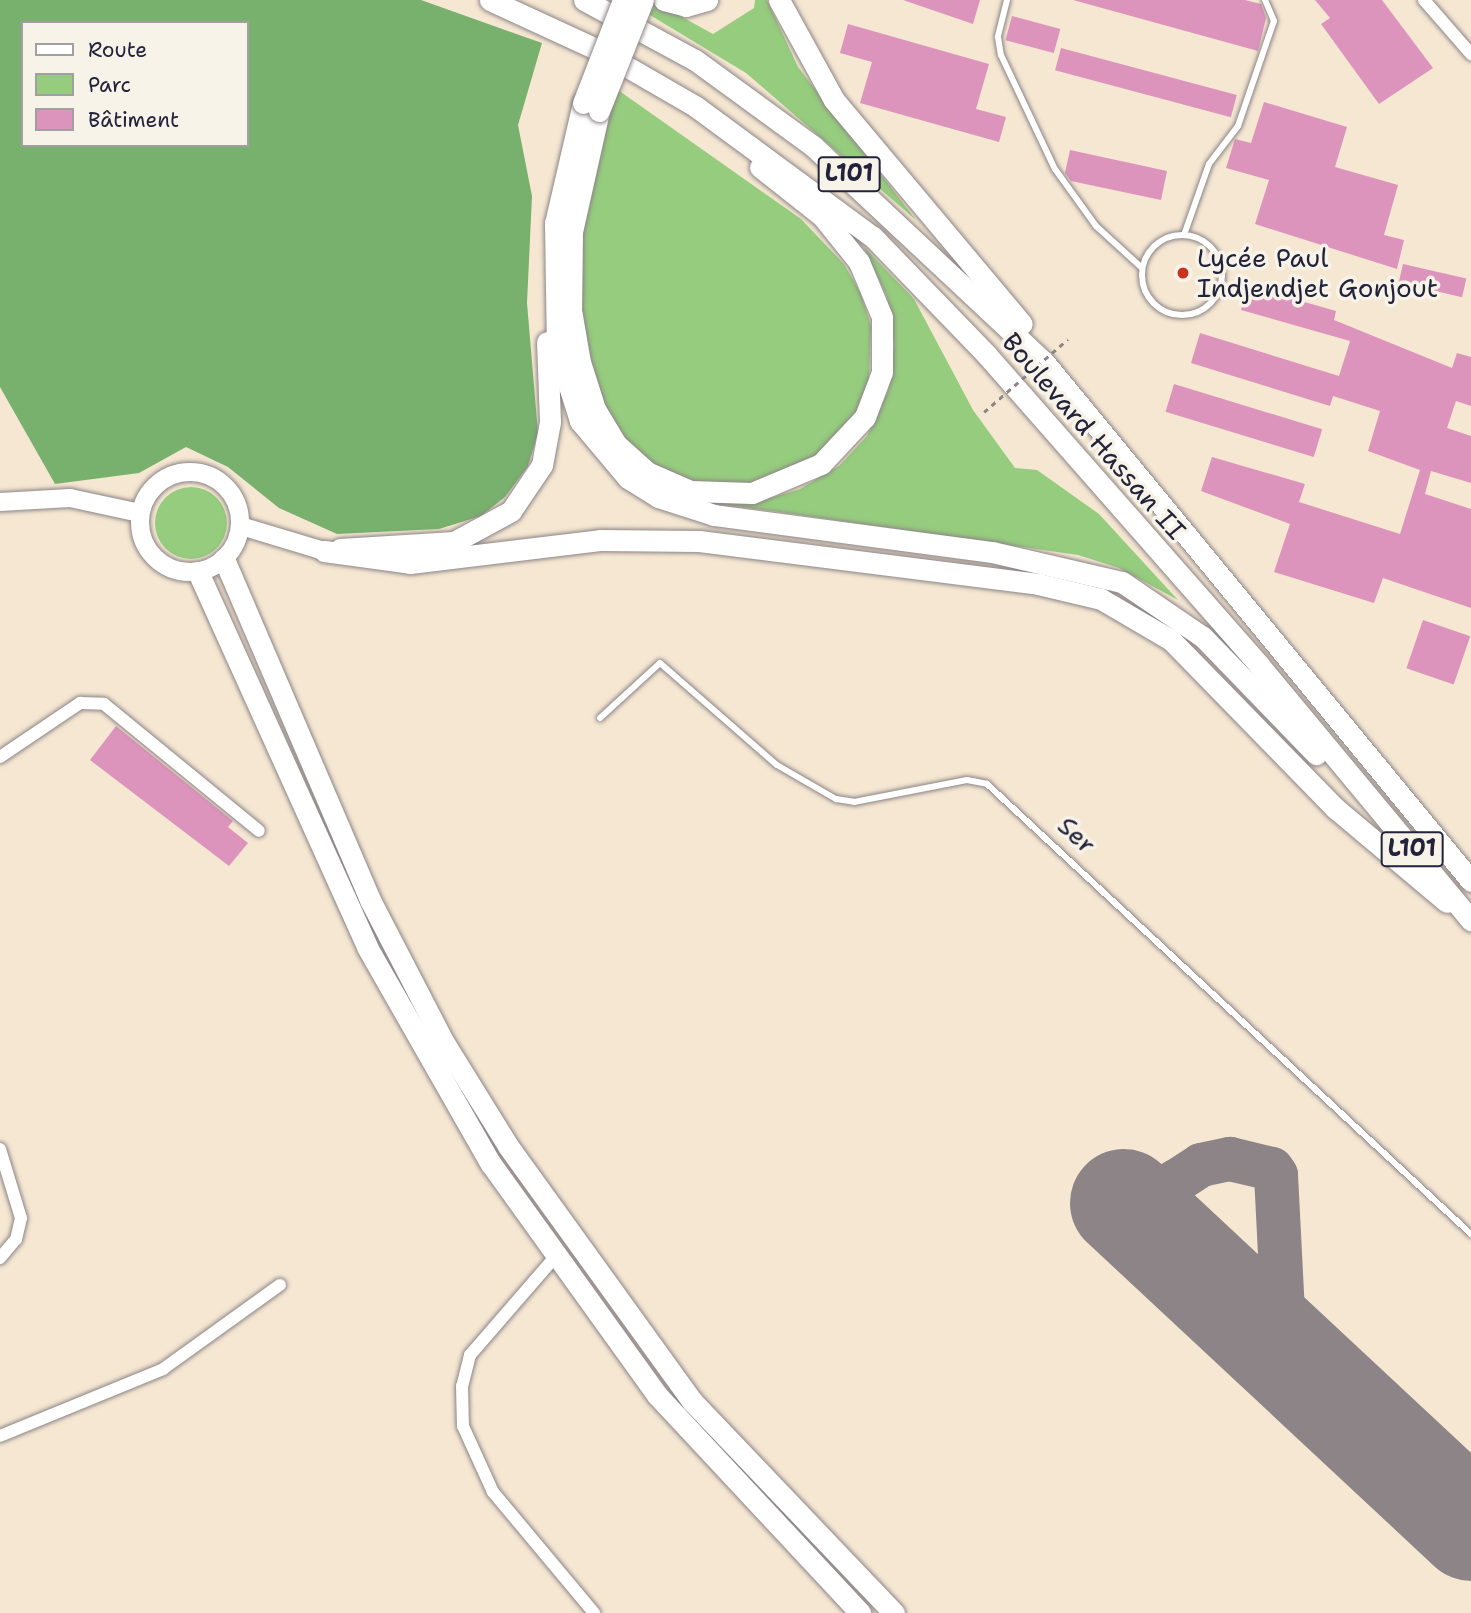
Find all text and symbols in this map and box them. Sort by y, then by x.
legend [21,21,248,147]
text: Route [88,36,147,64]
text: Parc [88,71,131,99]
text: Bâtiment [88,106,179,134]
road number: L101 [818,154,880,194]
place label: Lycée Paul Indjendjet Gonjout [1197,242,1438,304]
marker: Lycée Paul Indjendjet Gonjout [1175,265,1191,281]
street label: Boulevard Hassan II [996,326,1192,546]
street label: Ser [1052,810,1102,860]
road number: L101 [1380,828,1444,870]

